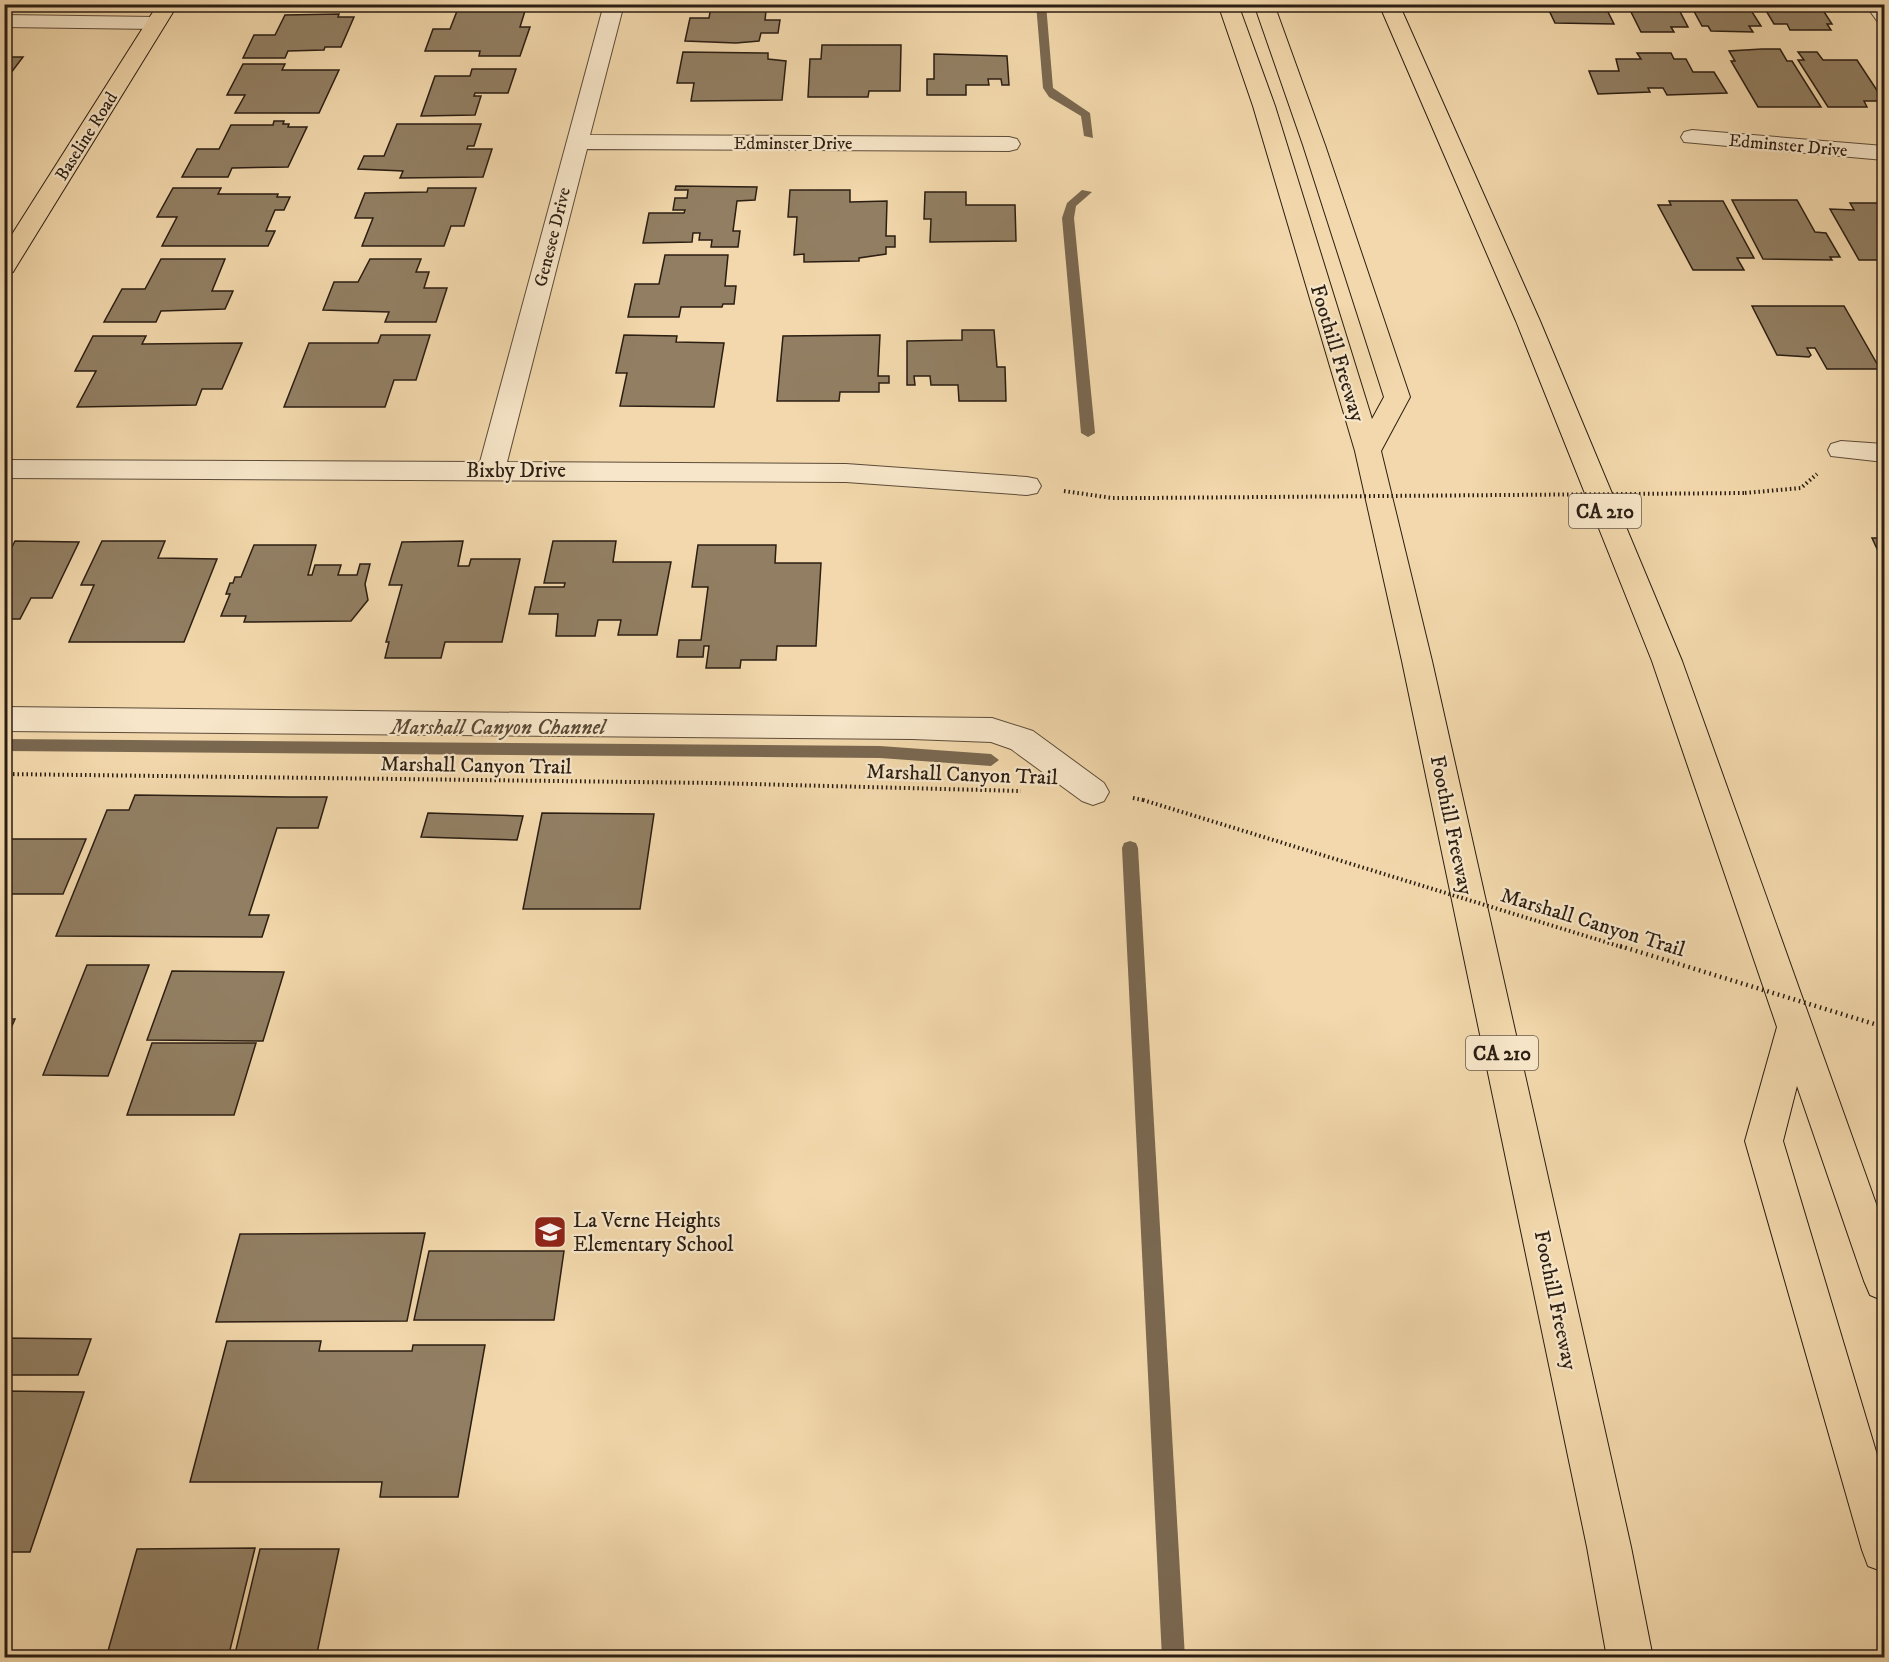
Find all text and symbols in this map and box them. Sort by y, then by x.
street label: Baseline Road [51,88,123,185]
street label: Edminster Drive [1728,130,1848,162]
street label: Edminster Drive [733,133,853,155]
street label: Genesee Drive [530,185,576,289]
street label: Foothill Freeway [1304,282,1371,426]
street label: Bixby Drive [466,458,566,484]
road number: CA 210 [1569,494,1641,528]
water label: Marshall Canyon Channel [388,714,608,741]
street label: Marshall Canyon Trail [380,751,573,781]
street label: Foothill Freeway [1424,753,1479,898]
street label: Marshall Canyon Trail [866,759,1059,791]
street label: Marshall Canyon Trail [1497,883,1689,964]
road number: CA 210 [1466,1036,1538,1070]
place label: La Verne Heights Elementary School [573,1208,734,1258]
school or university icon: La Verne Heights Elementary School [532,1214,568,1250]
street label: Foothill Freeway [1528,1228,1583,1373]

